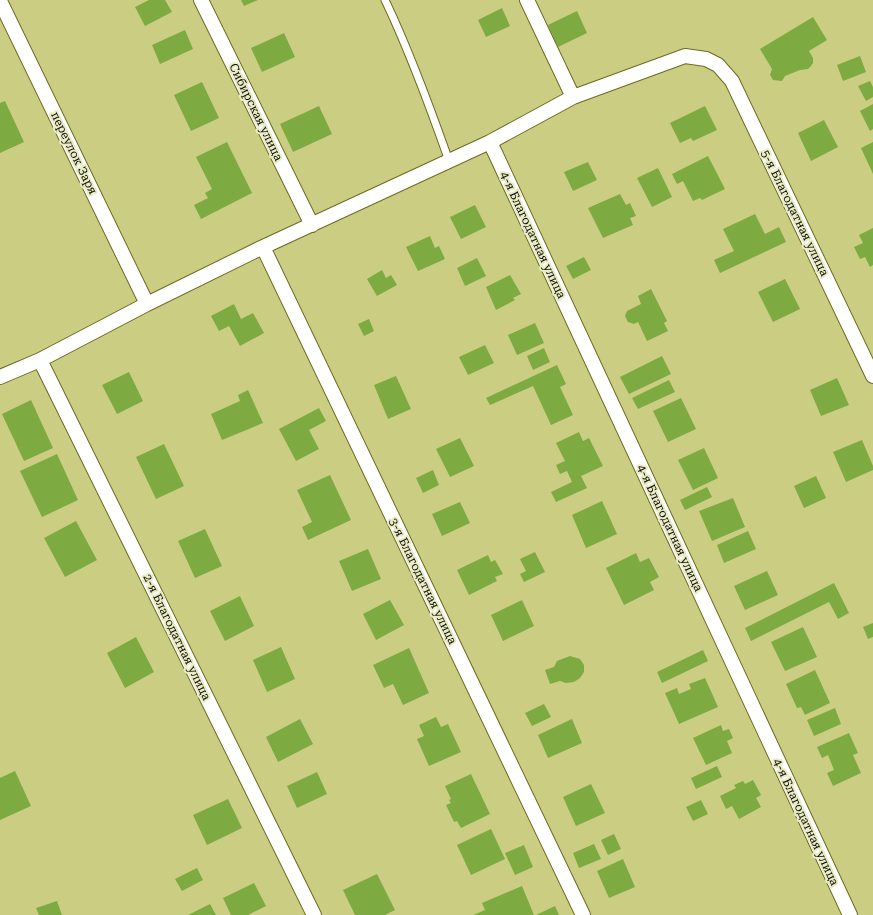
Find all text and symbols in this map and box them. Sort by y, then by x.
street label: Сибирская улица [226,61,286,163]
street label: переулок Заря [48,109,100,197]
street label: 5-я Благодатная улица [758,148,832,279]
street label: 4-я Благодатная улица [497,169,569,301]
street label: 4-я Благодатная улица [634,462,706,594]
street label: 3-я Благодатная улица [386,516,460,647]
street label: 2-я Благодатная улица [140,572,214,703]
street label: 4-я Благодатная улица [770,756,842,888]

